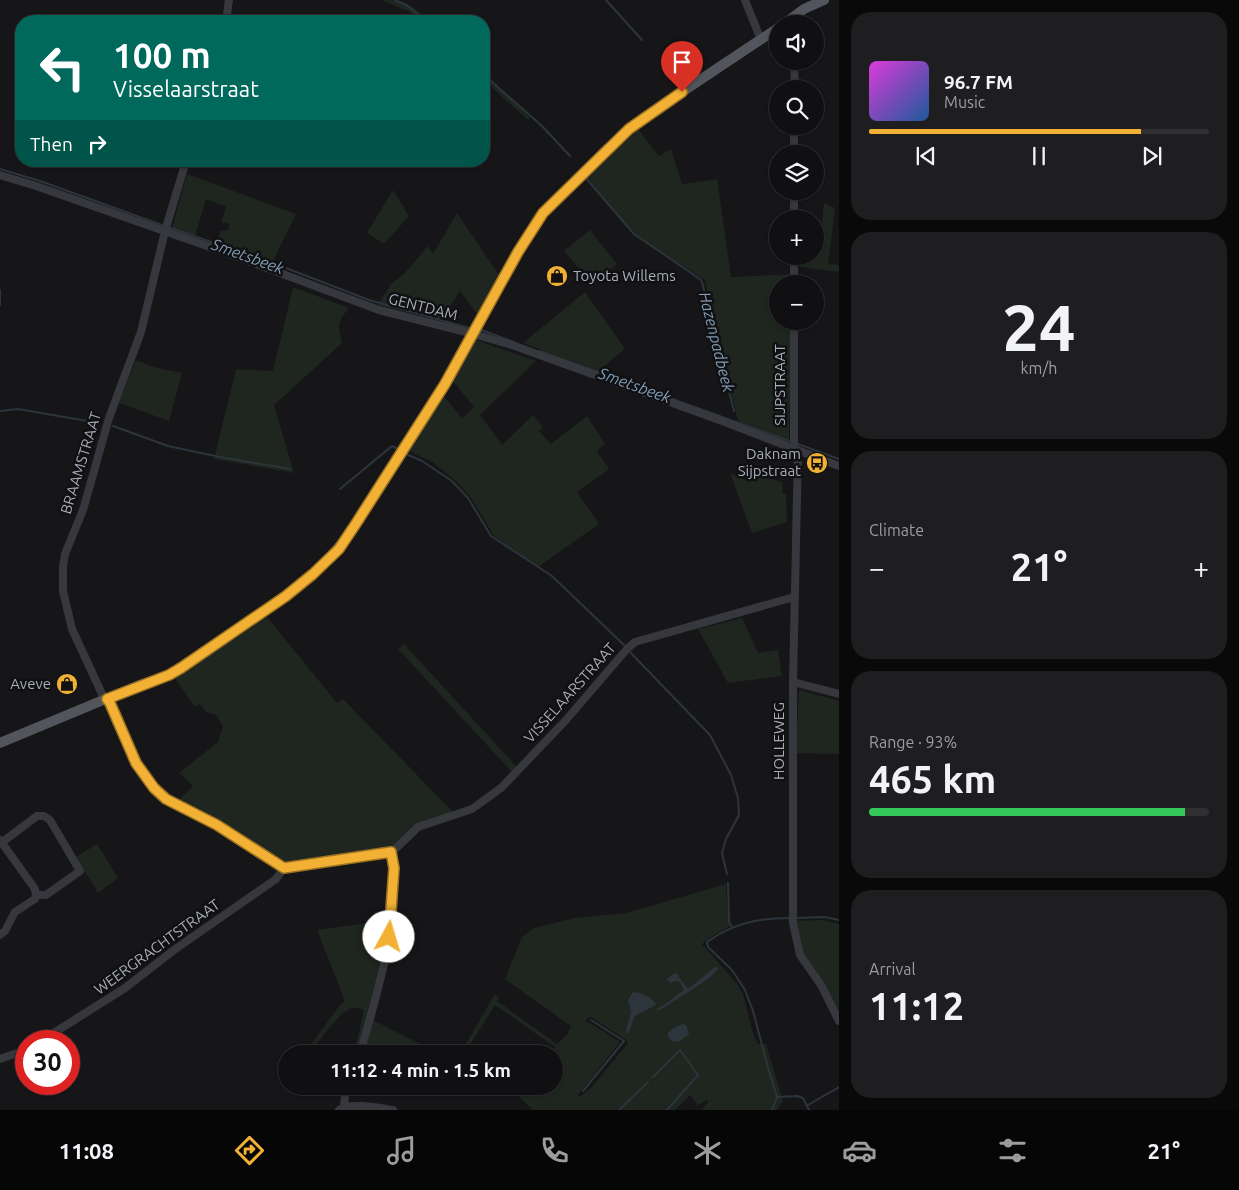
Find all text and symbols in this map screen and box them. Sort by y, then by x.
map controls [769,15,824,330]
button: sound [769,15,824,70]
icon: left [30,35,95,100]
text: 100 m [113,35,211,75]
pin [661,41,703,92]
icon: arrive [668,48,696,76]
text: 96.7 FM [944,71,1013,93]
text: Visselaarstraat [113,76,259,101]
button: search [769,80,824,135]
text: Music [944,93,985,111]
icon: right [83,130,111,158]
text: Then [30,133,73,155]
icon: previous [912,142,940,170]
icon: pause [1025,142,1053,170]
icon: next [1138,142,1166,170]
button: layers [769,145,824,200]
button: + [769,210,824,265]
water label: Smetsbeek [208,234,287,278]
shop icon: Toyota Willems [545,264,569,288]
place label: Toyota Willems [573,267,676,284]
button: − [769,275,824,330]
street label: GENTDAM [387,290,459,323]
water label: Hazenpadbeek [696,290,738,395]
text: 24 [1002,290,1076,363]
street label: SIJPSTRAAT [771,344,788,426]
text: km/h [1021,359,1057,377]
water label: Smetsbeek [595,363,674,407]
street label: BRAAMSTRAAT [57,409,104,516]
place label: Daknam Sijpstraat [738,445,801,479]
bus stop icon: Daknam Sijpstraat [805,451,829,475]
text: Climate [869,521,924,539]
text: 21° [1011,546,1067,588]
text: − [869,552,885,583]
text: + [1193,552,1209,583]
street label: VISSELAARSTRAAT [520,639,619,746]
shop icon: Aveve [55,672,79,696]
place label: Aveve [10,675,51,692]
street label: HOLLEWEG [770,702,787,780]
text: Range · 93% [869,733,957,751]
text: 465 km [869,758,996,800]
street label: WEERGRACHTSTRAAT [91,895,223,998]
position arrow [362,910,414,962]
text: Arrival [869,960,916,978]
text: 11:12 [869,985,964,1027]
speed limit sign: 30 [15,1030,80,1095]
text: 11:12 · 4 min · 1.5 km [330,1059,511,1081]
icon: directions [232,1133,267,1168]
icon: music [384,1133,419,1168]
icon: phone [537,1133,572,1168]
icon: climate [690,1133,725,1168]
icon: car [842,1133,877,1168]
icon: filters [995,1133,1030,1168]
text: 11:08 [59,1138,114,1163]
text: 21° [1147,1138,1180,1163]

